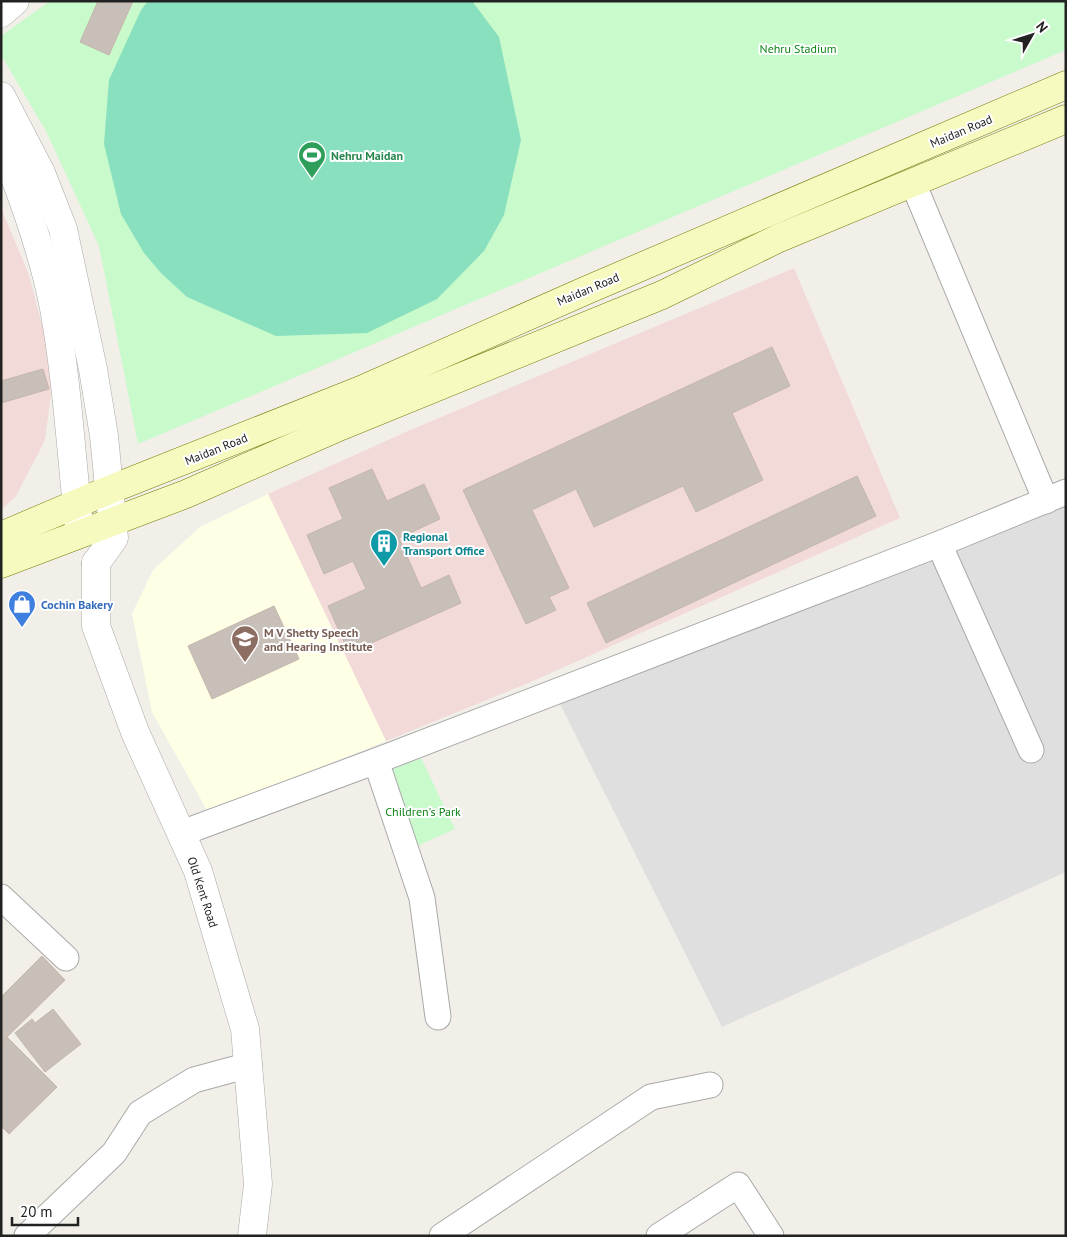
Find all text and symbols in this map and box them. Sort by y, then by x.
north arrow [1007,10,1057,60]
text: N [1032,18,1052,36]
park label: Nehru Stadium [760,41,836,56]
street label: Maidan Road [928,111,994,151]
sports icon: Nehru Maidan [297,140,327,179]
place label: Nehru Maidan [331,148,403,163]
street label: Maidan Road [555,269,621,309]
street label: Maidan Road [182,430,250,468]
building icon: Regional Transport Office [369,528,399,567]
place label: Regional Transport Office [403,529,485,558]
shop icon: Cochin Bakery [7,589,37,628]
place label: Cochin Bakery [41,597,113,612]
school or university icon: M V Shetty Speech and Hearing Institute [230,624,260,663]
place label: M V Shetty Speech and Hearing Institute [264,625,373,654]
park label: Children's Park [385,804,461,819]
street label: Old Kent Road [185,855,221,929]
scale bar [12,1194,79,1226]
text: 20 m [20,1202,53,1221]

